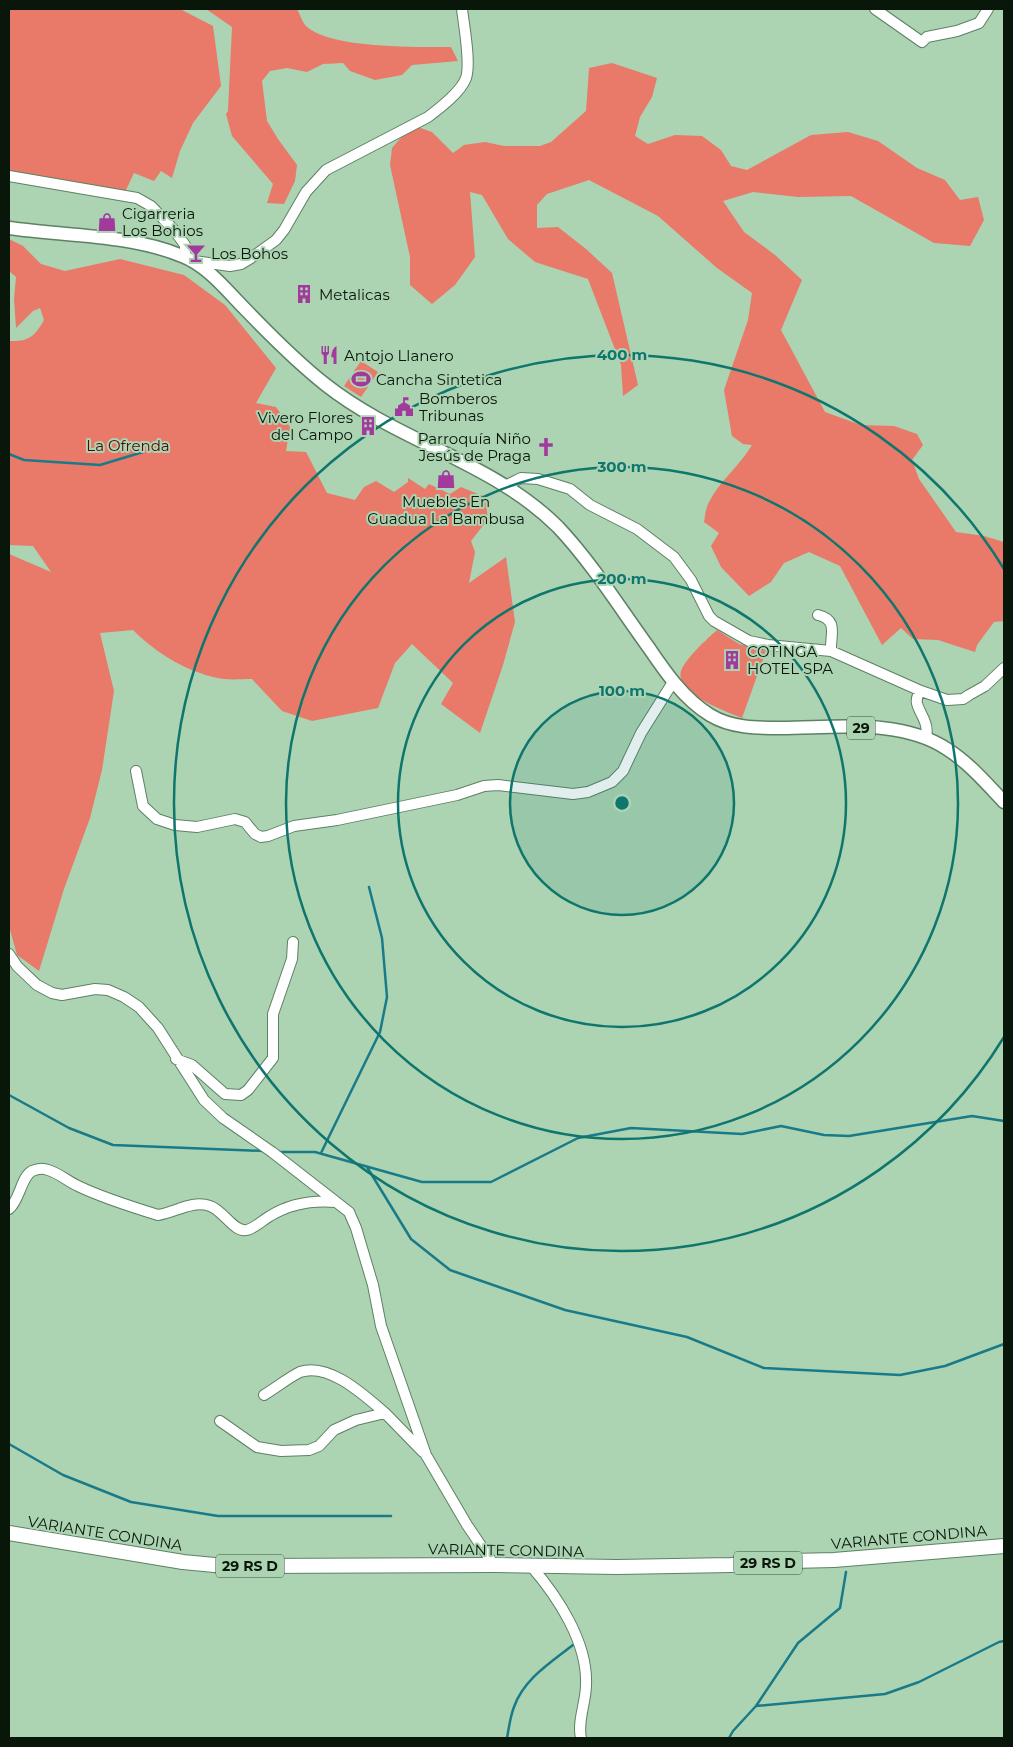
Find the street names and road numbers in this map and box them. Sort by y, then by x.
road number: 29 [847,716,875,740]
street label: VARIANTE CONDINA [26,1511,184,1555]
street label: VARIANTE CONDINA [830,1521,988,1553]
street label: VARIANTE CONDINA [428,1539,585,1561]
road number: 29 RS D [734,1552,802,1575]
road number: 29 RS D [216,1554,284,1578]

